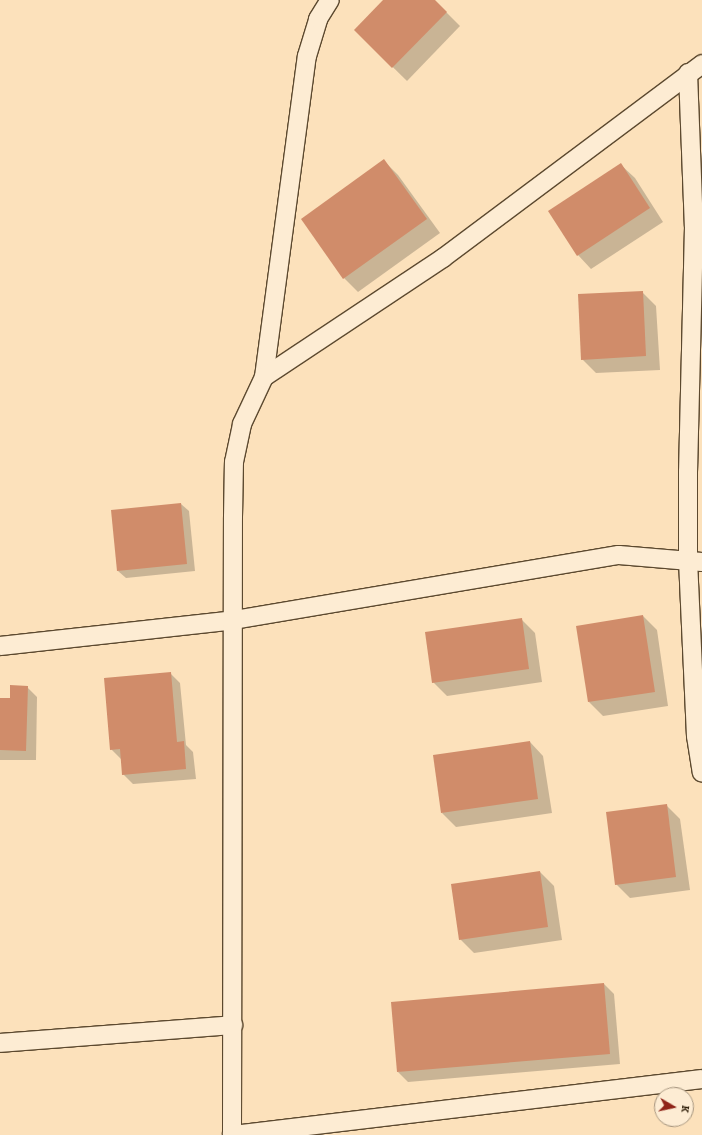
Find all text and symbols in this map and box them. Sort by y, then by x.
north arrow [654,1087,694,1127]
text: K [677,1104,693,1114]

